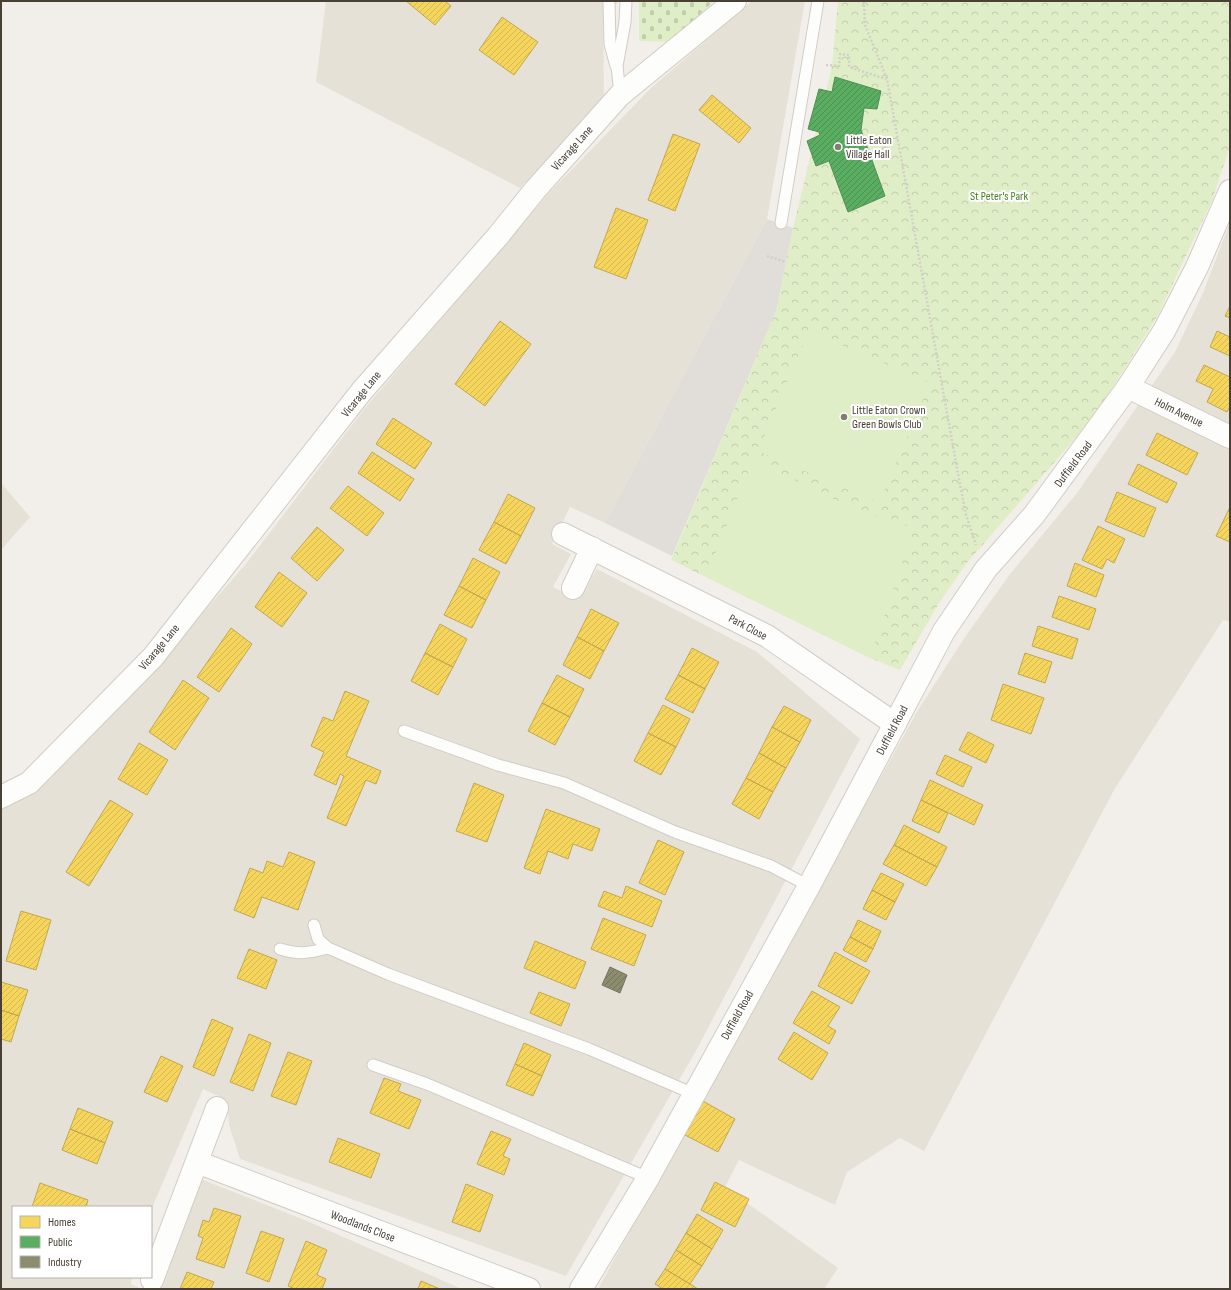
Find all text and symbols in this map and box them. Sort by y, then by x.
street label: Vicarage Lane [548,123,597,174]
place label: Little Eaton Village Hall [846,133,892,162]
marker: Little Eaton Village Hall [833,142,843,152]
park label: St Peter's Park [970,189,1028,204]
street label: Vicarage Lane [338,368,385,421]
street label: Holm Avenue [1152,394,1206,431]
place label: Little Eaton Crown Green Bowls Club [852,403,926,432]
marker: Little Eaton Crown Green Bowls Club [839,412,849,422]
street label: Duffield Road [1051,438,1096,490]
street label: Park Close [726,611,770,644]
street label: Vicarage Lane [136,621,183,673]
street label: Duffield Road [873,703,912,758]
street label: Duffield Road [718,988,757,1042]
legend [12,1206,152,1278]
street label: Woodlands Close [328,1207,397,1246]
text: Homes [48,1215,76,1230]
text: Public [48,1235,73,1250]
text: Industry [48,1255,82,1270]

